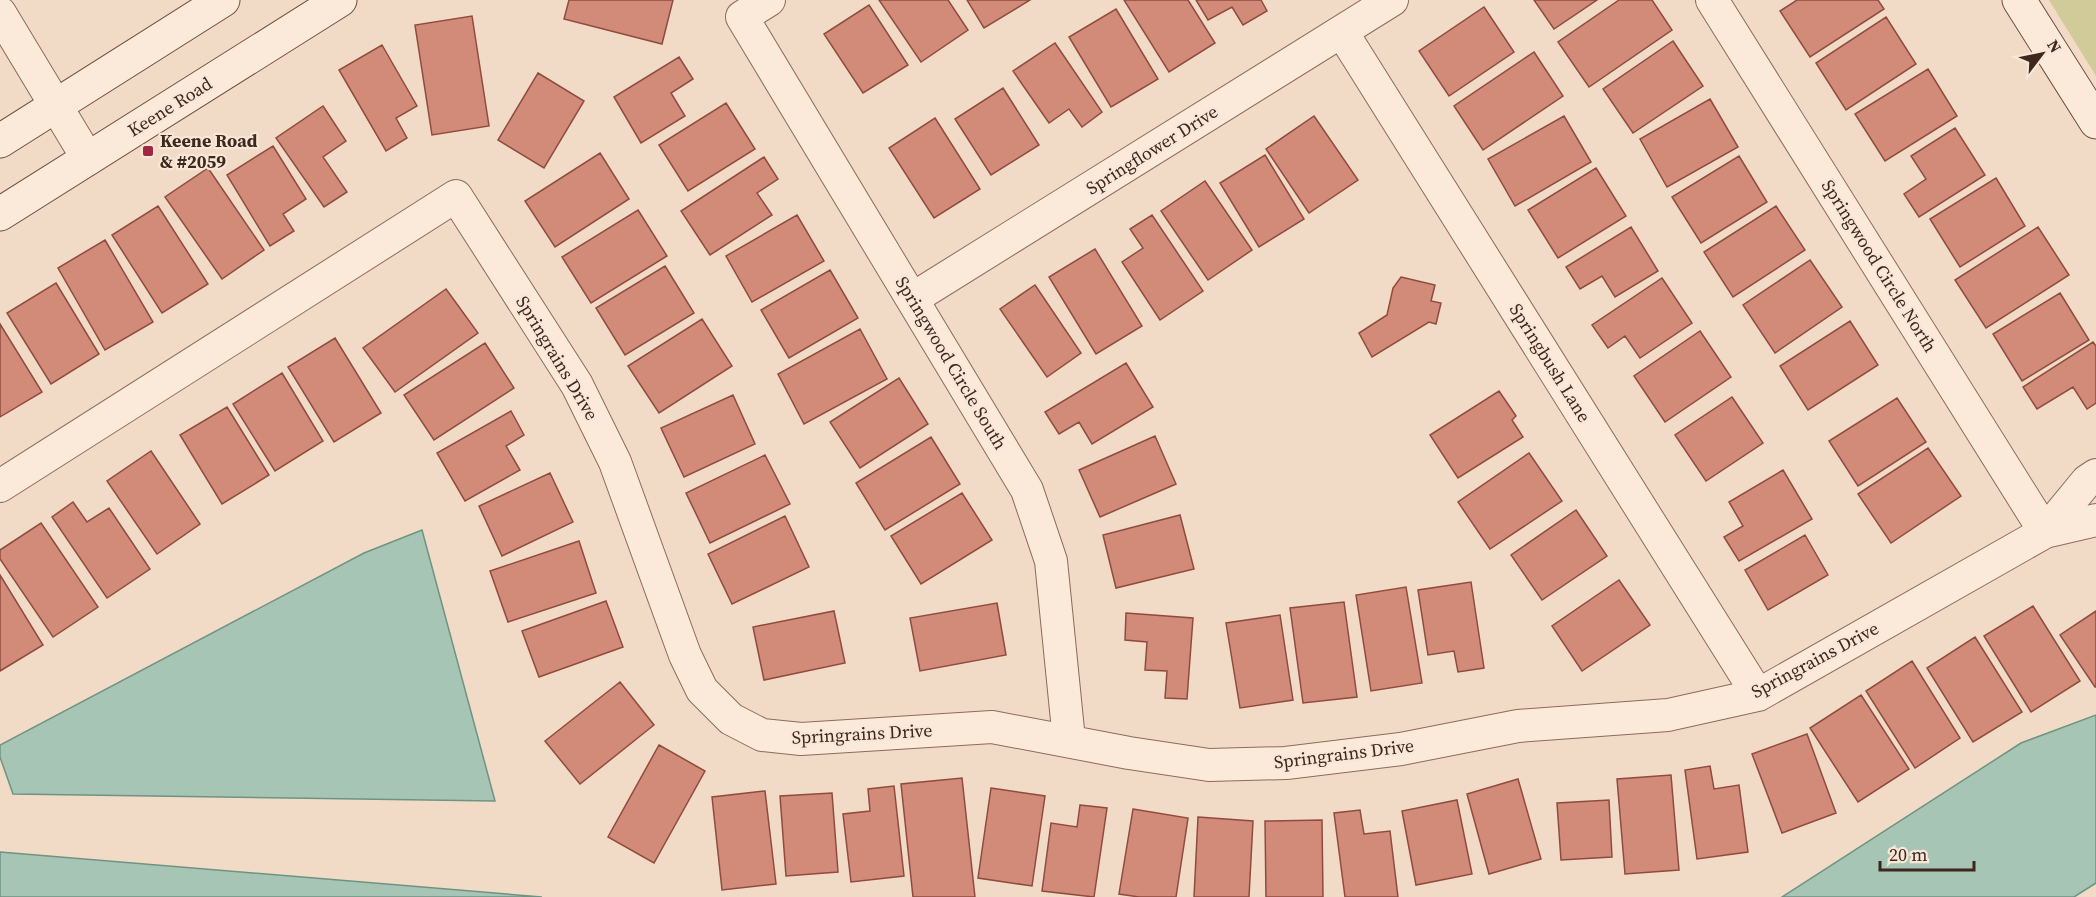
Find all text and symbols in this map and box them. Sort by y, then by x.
north arrow [2012,24,2072,84]
text: N [2042,35,2067,57]
street label: Keene Road [123,71,217,142]
street label: Springflower Drive [1081,99,1223,200]
place label: Keene Road & #2059 [160,128,258,174]
marker: Keene Road & #2059 [141,144,155,158]
street label: Springwood Circle North [1816,175,1943,357]
street label: Springwood Circle South [890,271,1013,454]
street label: Springrains Drive [510,291,604,425]
street label: Springbush Lane [1504,299,1597,427]
street label: Springrains Drive [1747,615,1883,704]
street label: Springrains Drive [791,717,933,750]
street label: Springrains Drive [1272,733,1415,775]
scale bar [1880,834,1974,872]
text: 20 m [1889,842,1927,867]

